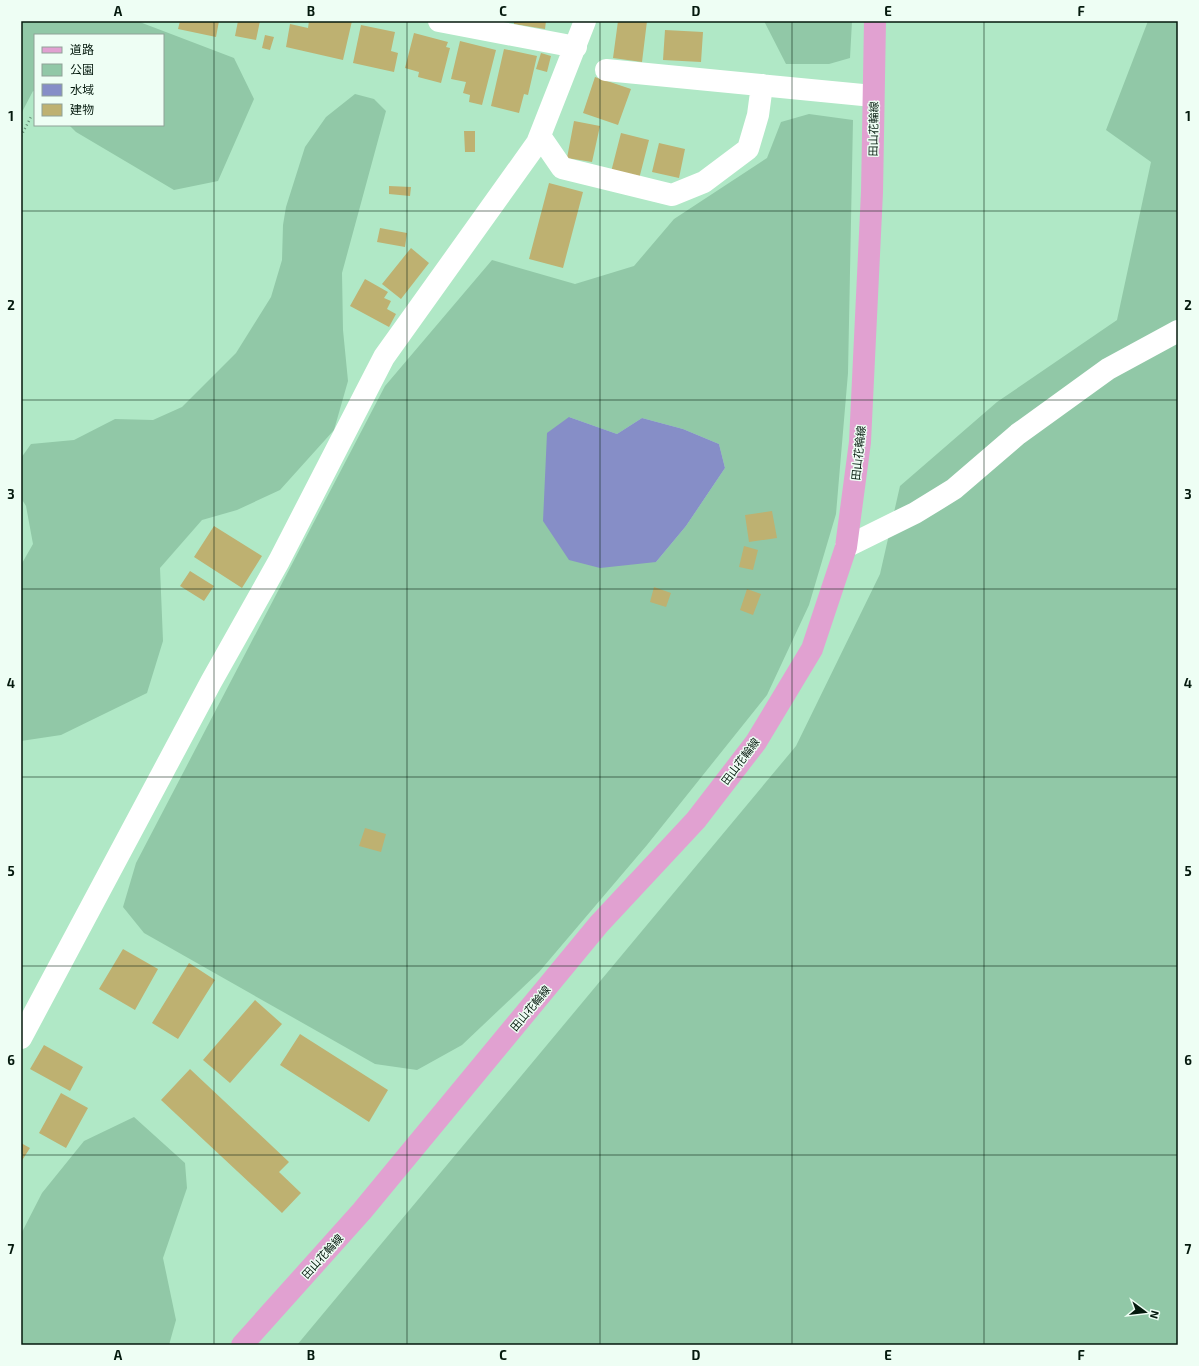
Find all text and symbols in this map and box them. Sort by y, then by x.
text: A [114,3,123,19]
text: B [307,3,315,19]
text: C [499,3,507,19]
text: D [692,3,701,19]
text: E [884,3,892,19]
text: F [1077,3,1085,19]
legend [34,34,164,126]
text: 道路 [70,42,94,56]
text: 公園 [70,62,94,76]
text: 水域 [70,82,94,96]
street label: 田山花輪線 [866,101,880,157]
text: 建物 [70,102,94,116]
text: 1 [8,108,14,124]
text: 1 [1185,108,1191,124]
text: 2 [7,297,15,313]
text: 2 [1184,297,1192,313]
street label: 田山花輪線 [849,425,867,481]
text: 3 [7,486,15,502]
text: 3 [1184,486,1192,502]
text: 4 [7,675,15,691]
text: 4 [1184,675,1192,691]
street label: 田山花輪線 [718,735,762,787]
text: 5 [7,863,15,879]
text: 5 [1184,863,1192,879]
street label: 田山花輪線 [507,983,553,1033]
text: 6 [7,1052,15,1068]
text: 6 [1184,1052,1192,1068]
street label: 田山花輪線 [299,1231,345,1281]
text: 7 [8,1241,15,1257]
text: 7 [1185,1241,1192,1257]
north arrow [1125,1292,1165,1332]
text: N [1148,1309,1162,1320]
text: A [114,1347,123,1363]
text: B [307,1347,315,1363]
text: C [499,1347,507,1363]
text: D [692,1347,701,1363]
text: E [884,1347,892,1363]
text: F [1077,1347,1085,1363]

